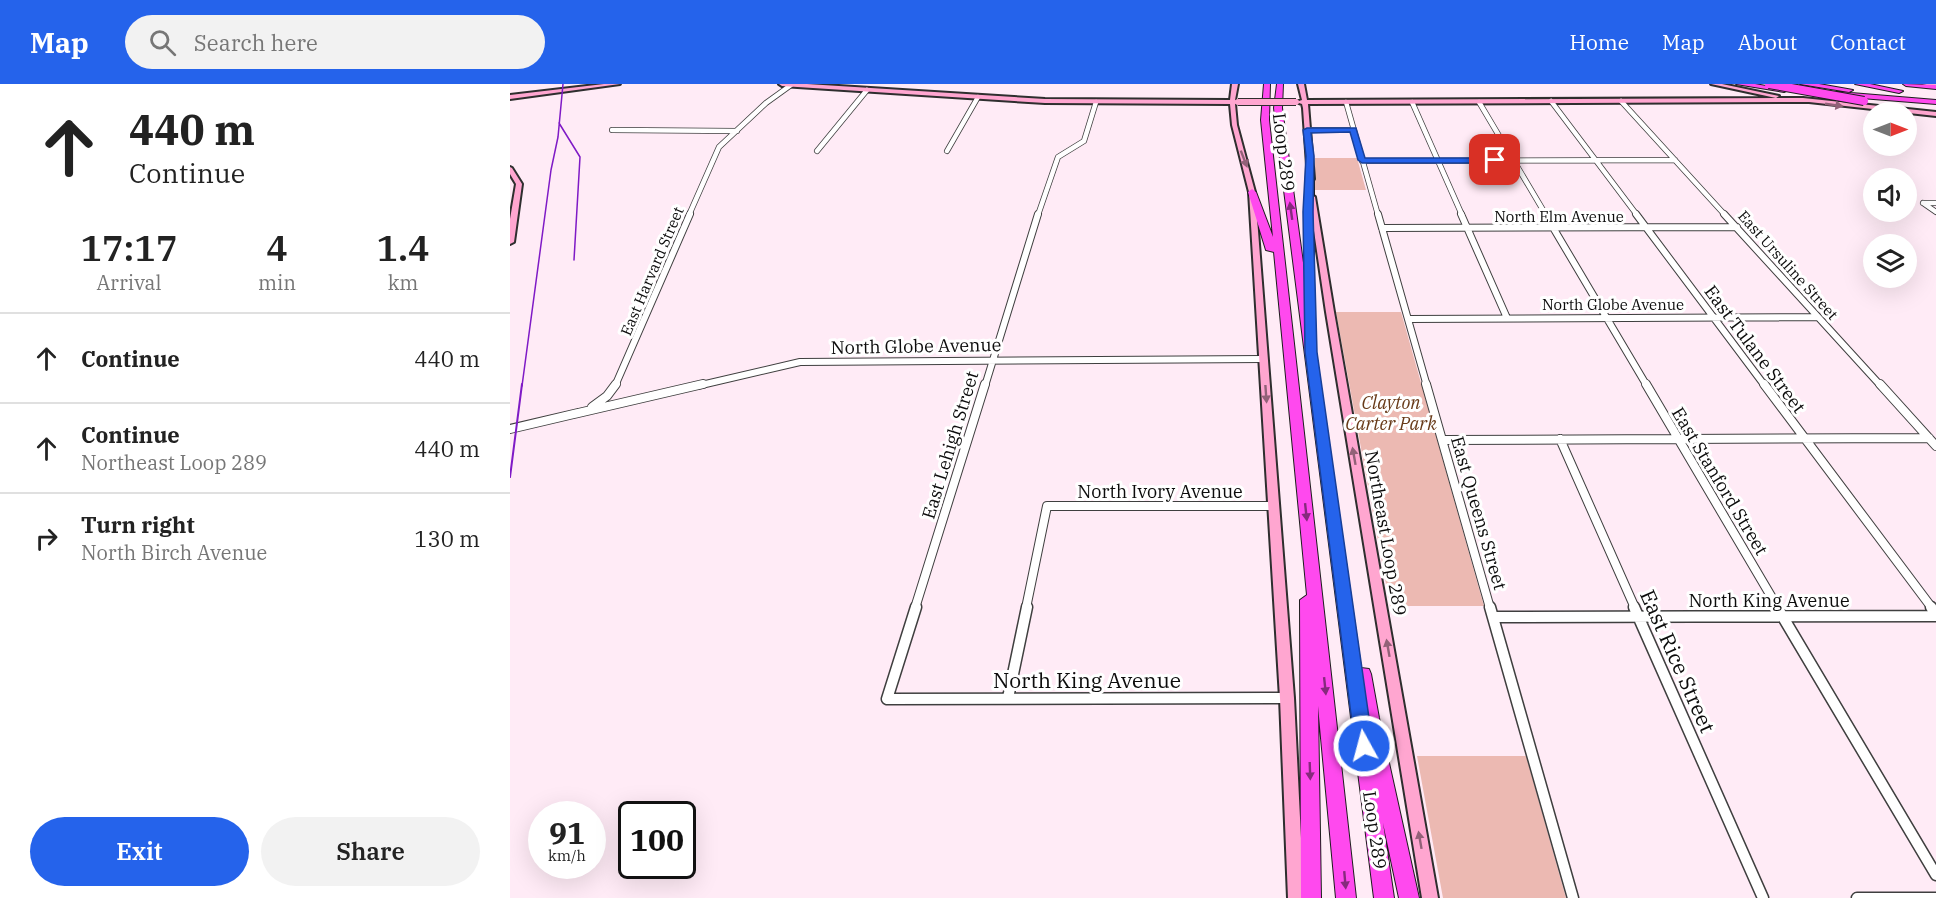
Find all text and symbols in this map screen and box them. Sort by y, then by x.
search box [125,15,545,69]
text: Map [30,24,89,61]
icon: search [146,26,179,59]
text: Search here [194,28,318,57]
text: Home [1569,28,1629,56]
text: Map [1662,28,1705,56]
text: About [1738,28,1797,56]
text: Contact [1830,28,1906,56]
one-way arrow [1824,100,1843,109]
text: 440 m [129,102,255,157]
north arrow [1863,102,1917,156]
map controls [1863,102,1917,288]
icon: ahead [30,108,108,186]
street label: Loop 289 [1268,111,1300,193]
pin [1469,134,1520,185]
icon: arrive [1478,143,1511,176]
one-way arrow [1240,150,1249,168]
text: Continue [129,155,245,190]
button: sound [1863,168,1917,222]
one-way arrow [1287,202,1296,221]
street label: East Harvard Street [616,204,688,338]
street label: East Ursuline Street [1734,206,1842,324]
street label: North Elm Avenue [1494,207,1624,226]
text: 17:17 [80,224,178,271]
text: 4 [266,224,288,271]
text: 1.4 [376,224,430,271]
button: layers [1863,234,1917,288]
text: Arrival [96,269,161,296]
text: min [258,269,296,296]
text: km [388,269,418,296]
street label: East Tulane Street [1699,281,1811,417]
street label: North Globe Avenue [1542,295,1684,314]
street label: North Globe Avenue [831,333,1001,359]
icon: ahead [30,342,63,375]
text: Continue [81,344,180,373]
text: 440 m [414,344,480,373]
street label: East Lehigh Street [917,368,983,522]
one-way arrow [1262,385,1271,404]
park label: Clayton Carter Park [1345,391,1437,435]
street label: East Stanford Street [1667,403,1773,559]
text: Continue [81,420,180,449]
icon: ahead [30,432,63,465]
street label: East Queens Street [1446,433,1512,593]
text: 440 m [414,434,480,463]
one-way arrow [1350,446,1359,465]
text: Northeast Loop 289 [81,449,267,476]
street label: Northeast Loop 289 [1360,449,1412,617]
street label: North Ivory Avenue [1077,480,1243,503]
one-way arrow [1301,503,1311,522]
text: Turn right [81,510,195,539]
icon: right [30,522,63,555]
text: 130 m [414,524,480,553]
text: North Birch Avenue [81,539,267,566]
street label: East Rice Street [1634,585,1722,737]
street label: North King Avenue [1688,589,1850,612]
one-way arrow [1383,638,1392,657]
street label: North King Avenue [993,666,1181,694]
one-way arrow [1320,676,1330,695]
position arrow [1332,714,1396,778]
one-way arrow [1306,761,1315,780]
street label: Loop 289 [1358,789,1392,871]
speed limit sign: 100 [618,801,696,879]
text: 91 [549,813,585,852]
button: Exit [30,817,249,886]
button: Share [261,817,480,886]
one-way arrow [1416,831,1425,850]
text: km/h [548,846,586,865]
one-way arrow [1340,870,1350,889]

